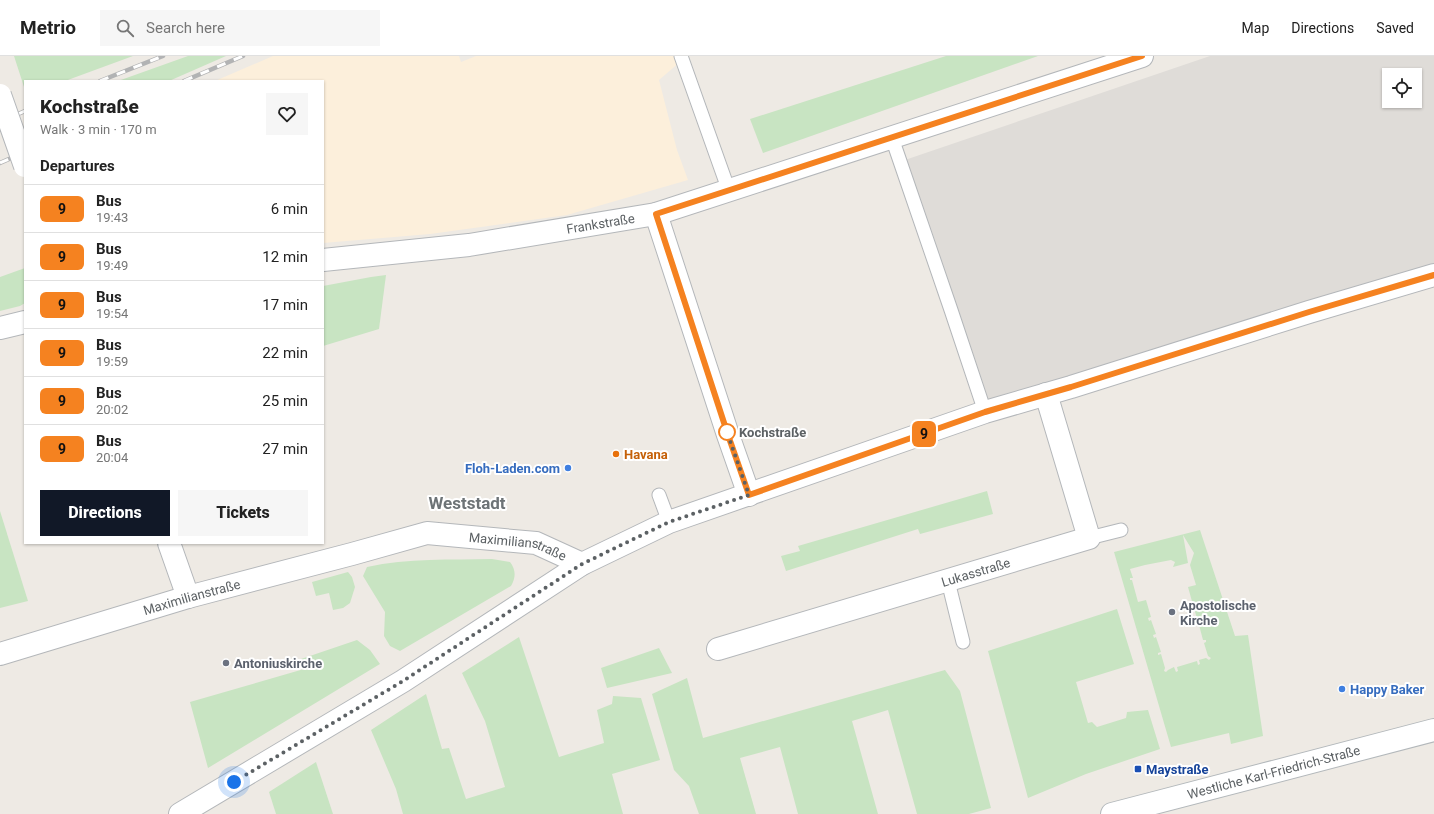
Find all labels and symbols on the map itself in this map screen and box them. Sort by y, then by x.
street label: Frankstraße [565,211,636,237]
line badge: 9 [911,421,937,447]
marker: Kochstraße [718,423,736,441]
place label: Kochstraße [739,425,806,440]
place label: Havana [624,447,668,462]
marker: Havana [611,449,621,459]
place label: Floh-Laden.com [465,461,560,476]
marker: Floh-Laden.com [563,463,573,473]
district label: Weststadt [428,493,506,513]
street label: Maximilianstraße [468,530,569,564]
street label: Lukasstraße [940,555,1012,590]
street label: Maximilianstraße [141,577,242,618]
place label: Apostolische Kirche [1180,598,1256,628]
marker: Apostolische Kirche [1167,607,1177,617]
place label: Antoniuskirche [234,656,322,671]
marker: Antoniuskirche [221,658,231,668]
place label: Happy Baker [1350,682,1425,697]
marker: Happy Baker [1337,684,1347,694]
street label: Westliche Karl-Friedrich-Straße [1186,743,1362,802]
place label: Maystraße [1146,762,1209,777]
marker: Maystraße [1133,764,1143,774]
your location [224,772,244,792]

